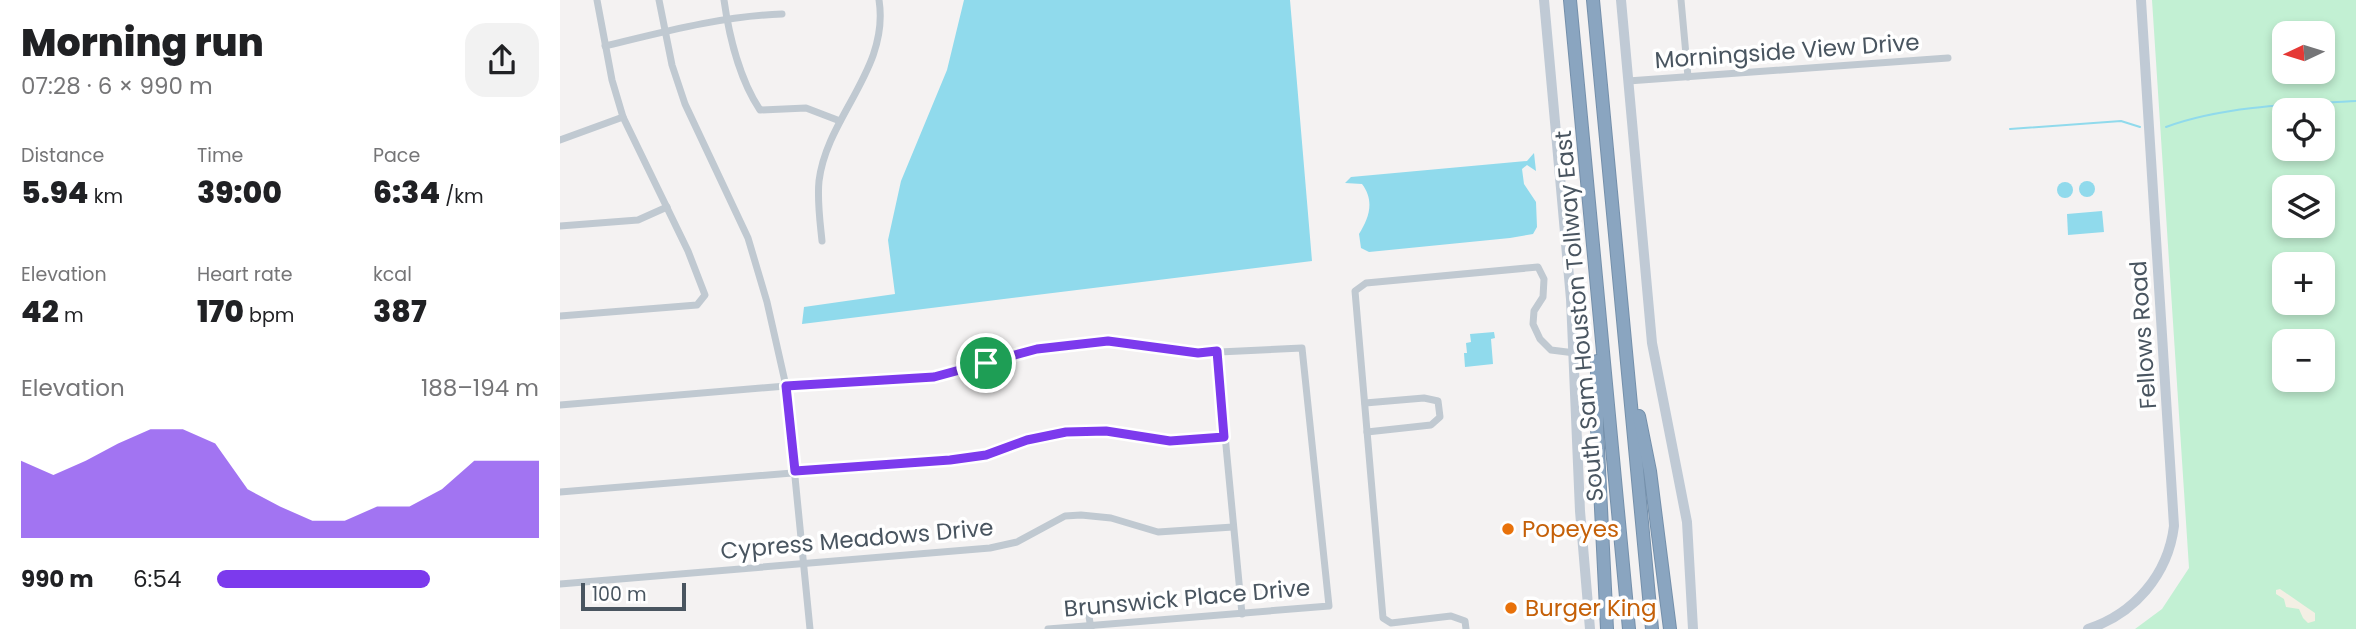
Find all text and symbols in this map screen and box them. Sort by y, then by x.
text: Morning run [21,16,264,69]
north arrow [2272,21,2334,84]
map controls [2272,21,2335,392]
button: share [465,23,539,97]
street label: Morningside View Drive [1653,26,1921,76]
text: 07:28 · 6 × 990 m [21,70,213,102]
button: locate [2272,98,2335,161]
street label: South Sam Houston Tollway East [1547,129,1611,503]
text: Distance [21,142,104,169]
text: Time [197,142,243,169]
text: Pace [373,142,420,169]
text: 5.94 [21,171,89,214]
text: 39:00 [197,171,282,214]
text: 6:34 [373,171,440,214]
button: layers [2272,175,2335,238]
text: km [89,183,123,210]
text: /km [440,183,484,210]
button: + [2272,252,2335,315]
street label: Fellows Road [2122,260,2164,410]
text: Elevation [21,261,107,288]
text: Heart rate [197,261,292,288]
text: kcal [373,261,412,288]
text: 42 [21,290,59,333]
text: 170 [197,290,244,333]
text: 387 [373,290,427,333]
text: m [59,302,83,329]
text: bpm [244,302,294,329]
button: − [2272,329,2335,392]
pin [956,333,1016,393]
icon: arrive [967,344,1005,382]
text: Elevation [21,372,125,404]
text: 188–194 m [421,372,539,404]
street label: Cypress Meadows Drive [719,511,995,567]
place label: Popeyes [1522,513,1619,545]
marker: Popeyes [1500,521,1516,537]
text: 990 m [21,563,94,595]
text: 6:54 [133,563,181,595]
street label: Brunswick Place Drive [1063,571,1311,625]
scale bar [581,580,686,612]
text: 100 m [592,581,647,608]
place label: Burger King [1525,592,1657,624]
marker: Burger King [1503,600,1519,616]

